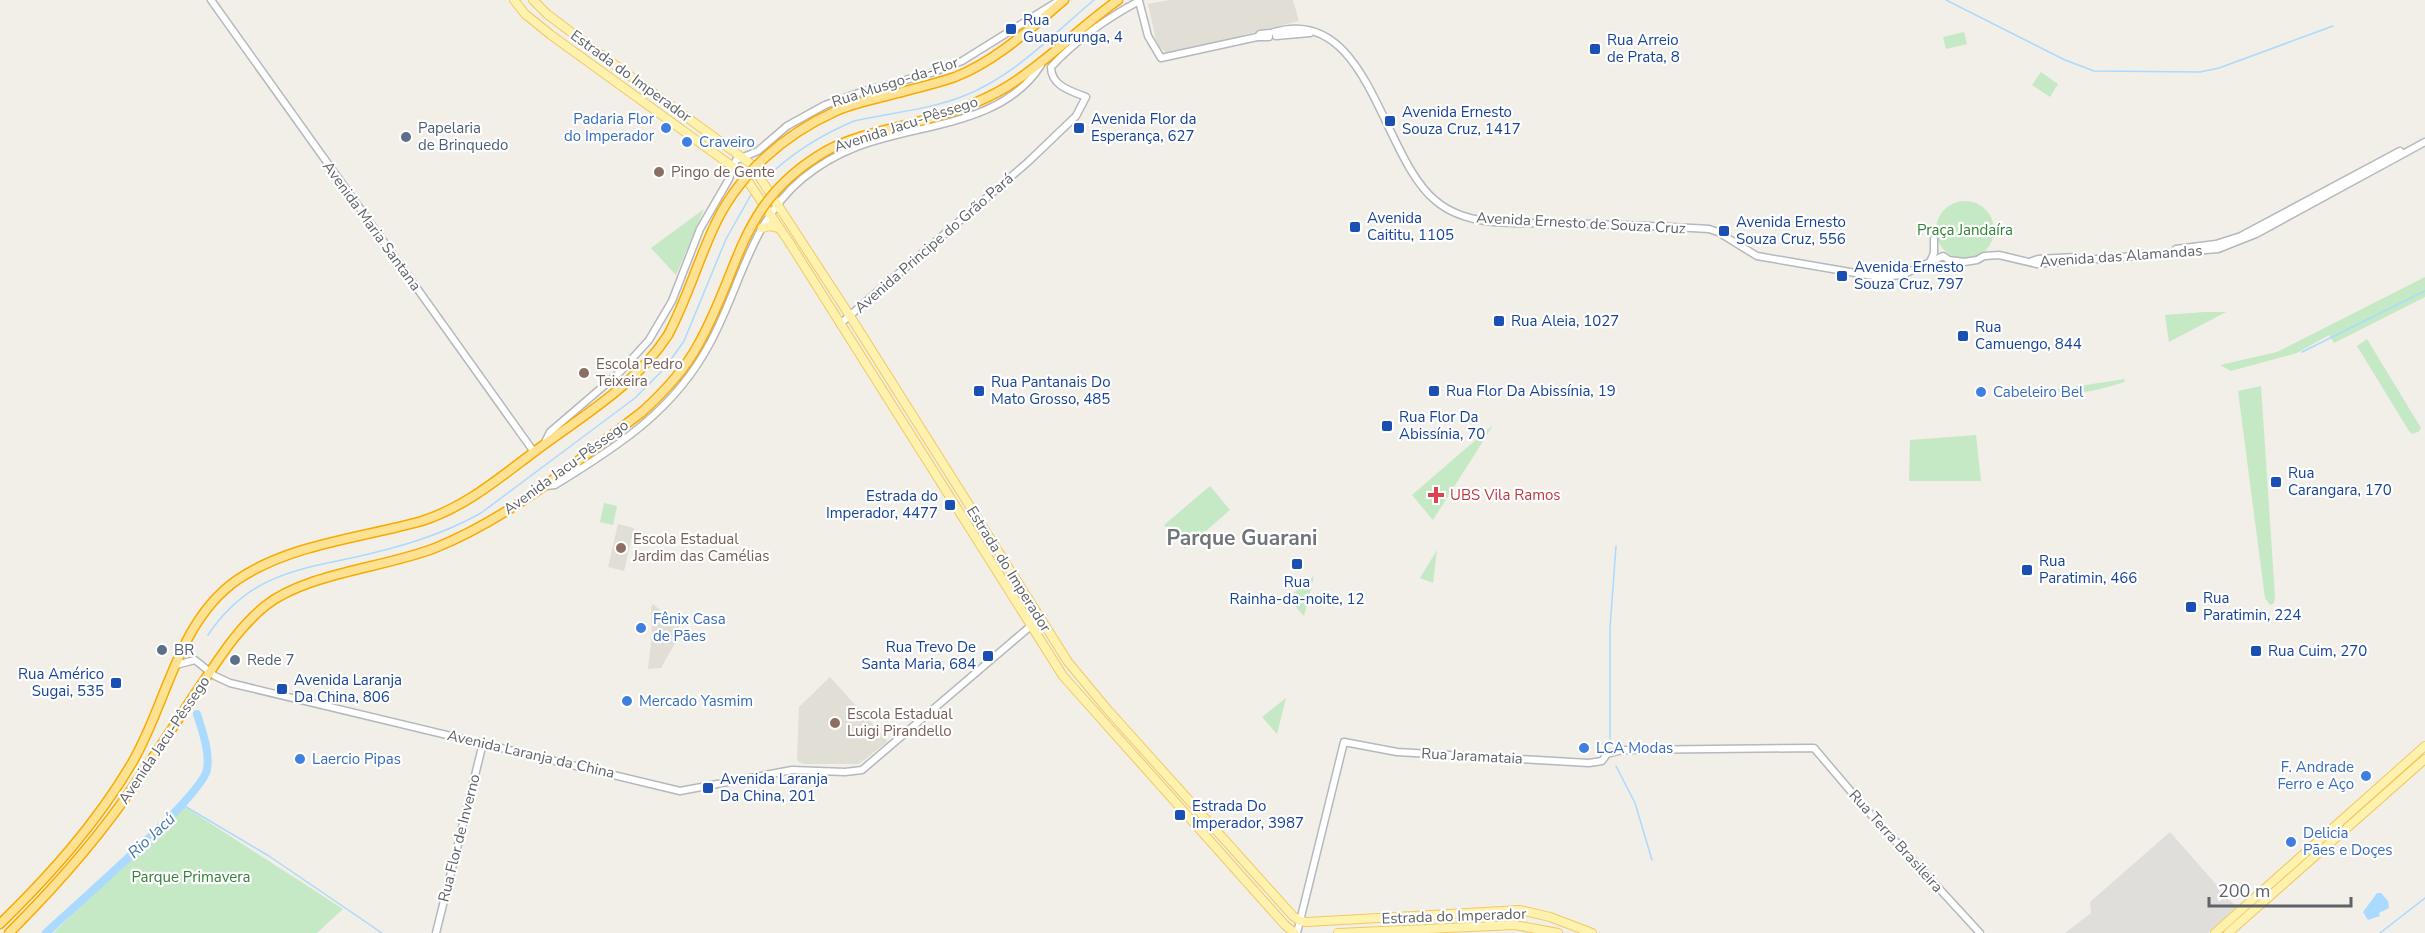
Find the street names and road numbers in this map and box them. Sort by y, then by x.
street label: Estrada do Imperador [567,25,696,127]
street label: Rua Musgo-da-Flor [829,52,961,112]
street label: Avenida Jacu-Pêssego [832,91,980,157]
street label: Avenida Maria Santana [318,157,426,295]
street label: Avenida Principe do Grão Pará [850,169,1018,317]
street label: Avenida Ernesto de Souza Cruz [1476,208,1686,238]
street label: Avenida das Alamandas [2039,240,2203,272]
street label: Avenida Jacu-Pêssego [499,415,633,519]
street label: Estrada do Imperador [962,502,1056,636]
street label: Avenida Jacu-Pêssego [114,672,214,808]
street label: Avenida Laranja da China [445,725,617,783]
street label: Rua Jaramataia [1421,743,1523,769]
street label: Rua Flor de Inverno [433,772,485,904]
street label: Rua Terra Brasileira [1844,785,1948,897]
street label: Estrada do Imperador [1381,903,1527,929]

